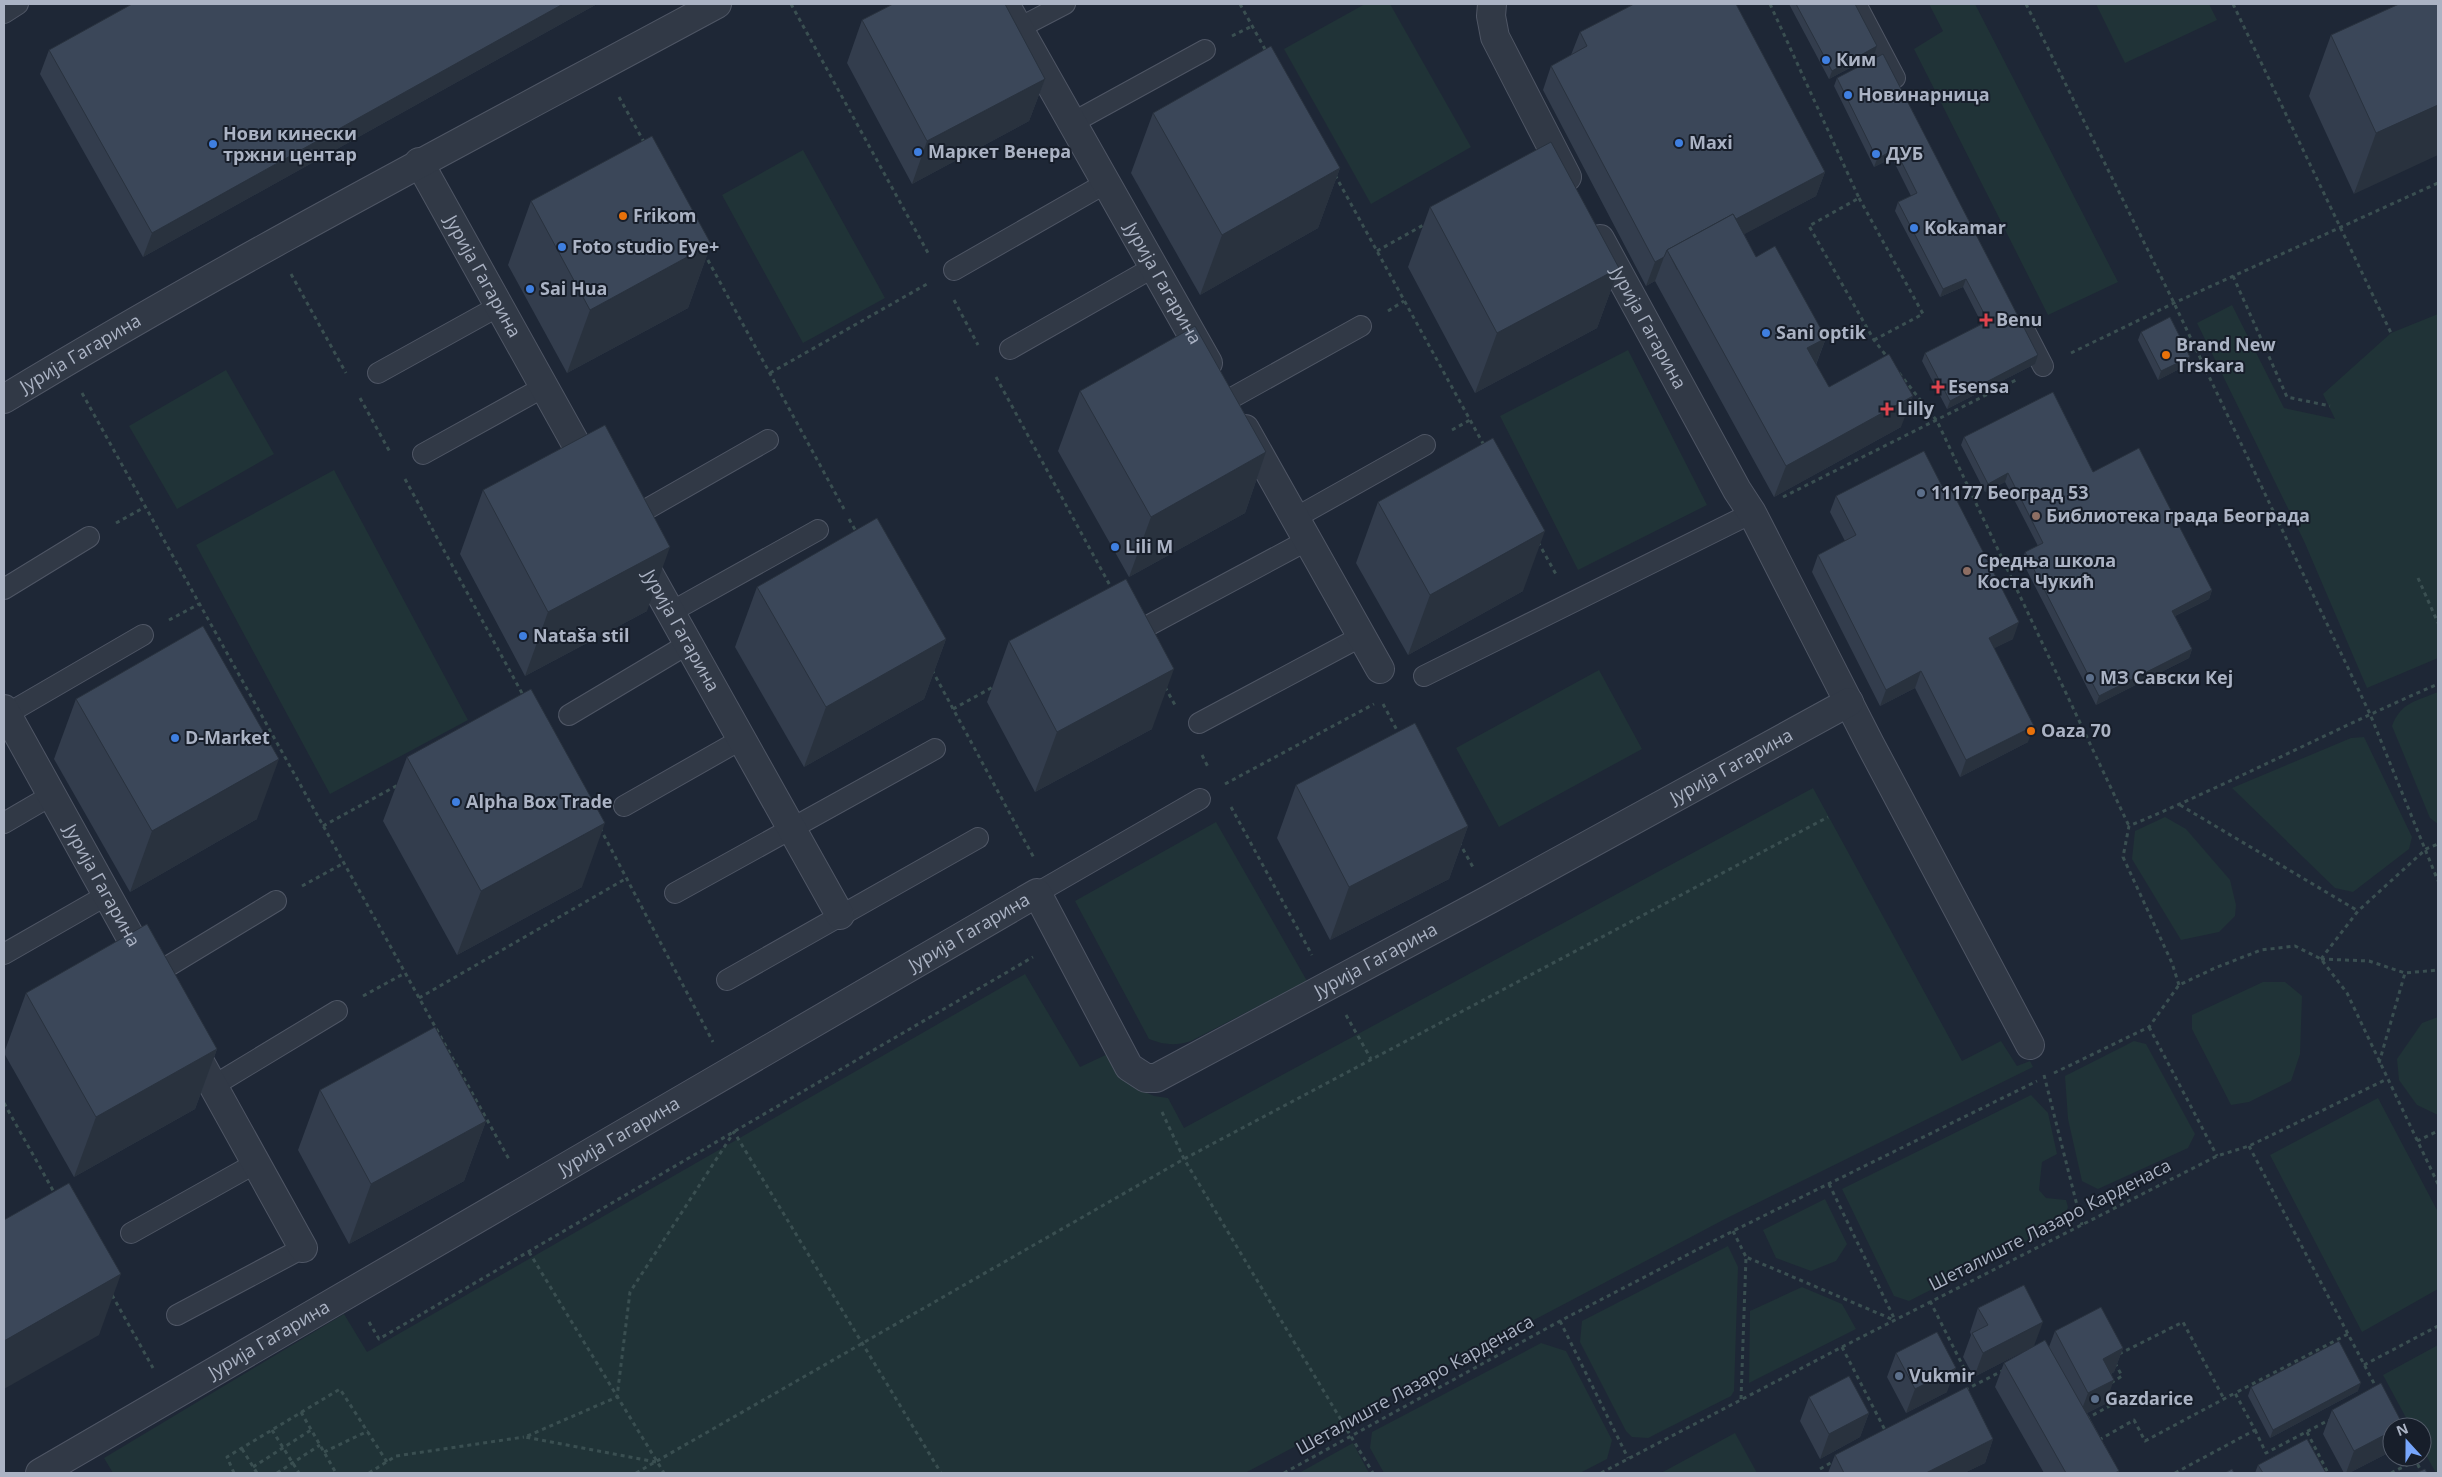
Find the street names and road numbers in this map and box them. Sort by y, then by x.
street label: Јурија Гагарина [439,209,527,342]
street label: Јурија Гагарина [1119,216,1208,348]
street label: Јурија Гагарина [1605,260,1693,393]
street label: Јурија Гагарина [13,308,145,399]
street label: Јурија Гагарина [637,563,726,696]
street label: Јурија Гагарина [1664,722,1797,810]
street label: Јурија Гагарина [58,818,146,951]
street label: Јурија Гагарина [902,887,1034,977]
street label: Јурија Гагарина [1308,916,1441,1003]
street label: Јурија Гагарина [552,1091,684,1181]
street label: Шеталиште Лазаро Карденаса [1924,1152,2175,1296]
street label: Јурија Гагарина [202,1294,334,1385]
street label: Шеталиште Лазаро Карденаса [1291,1309,1538,1460]

